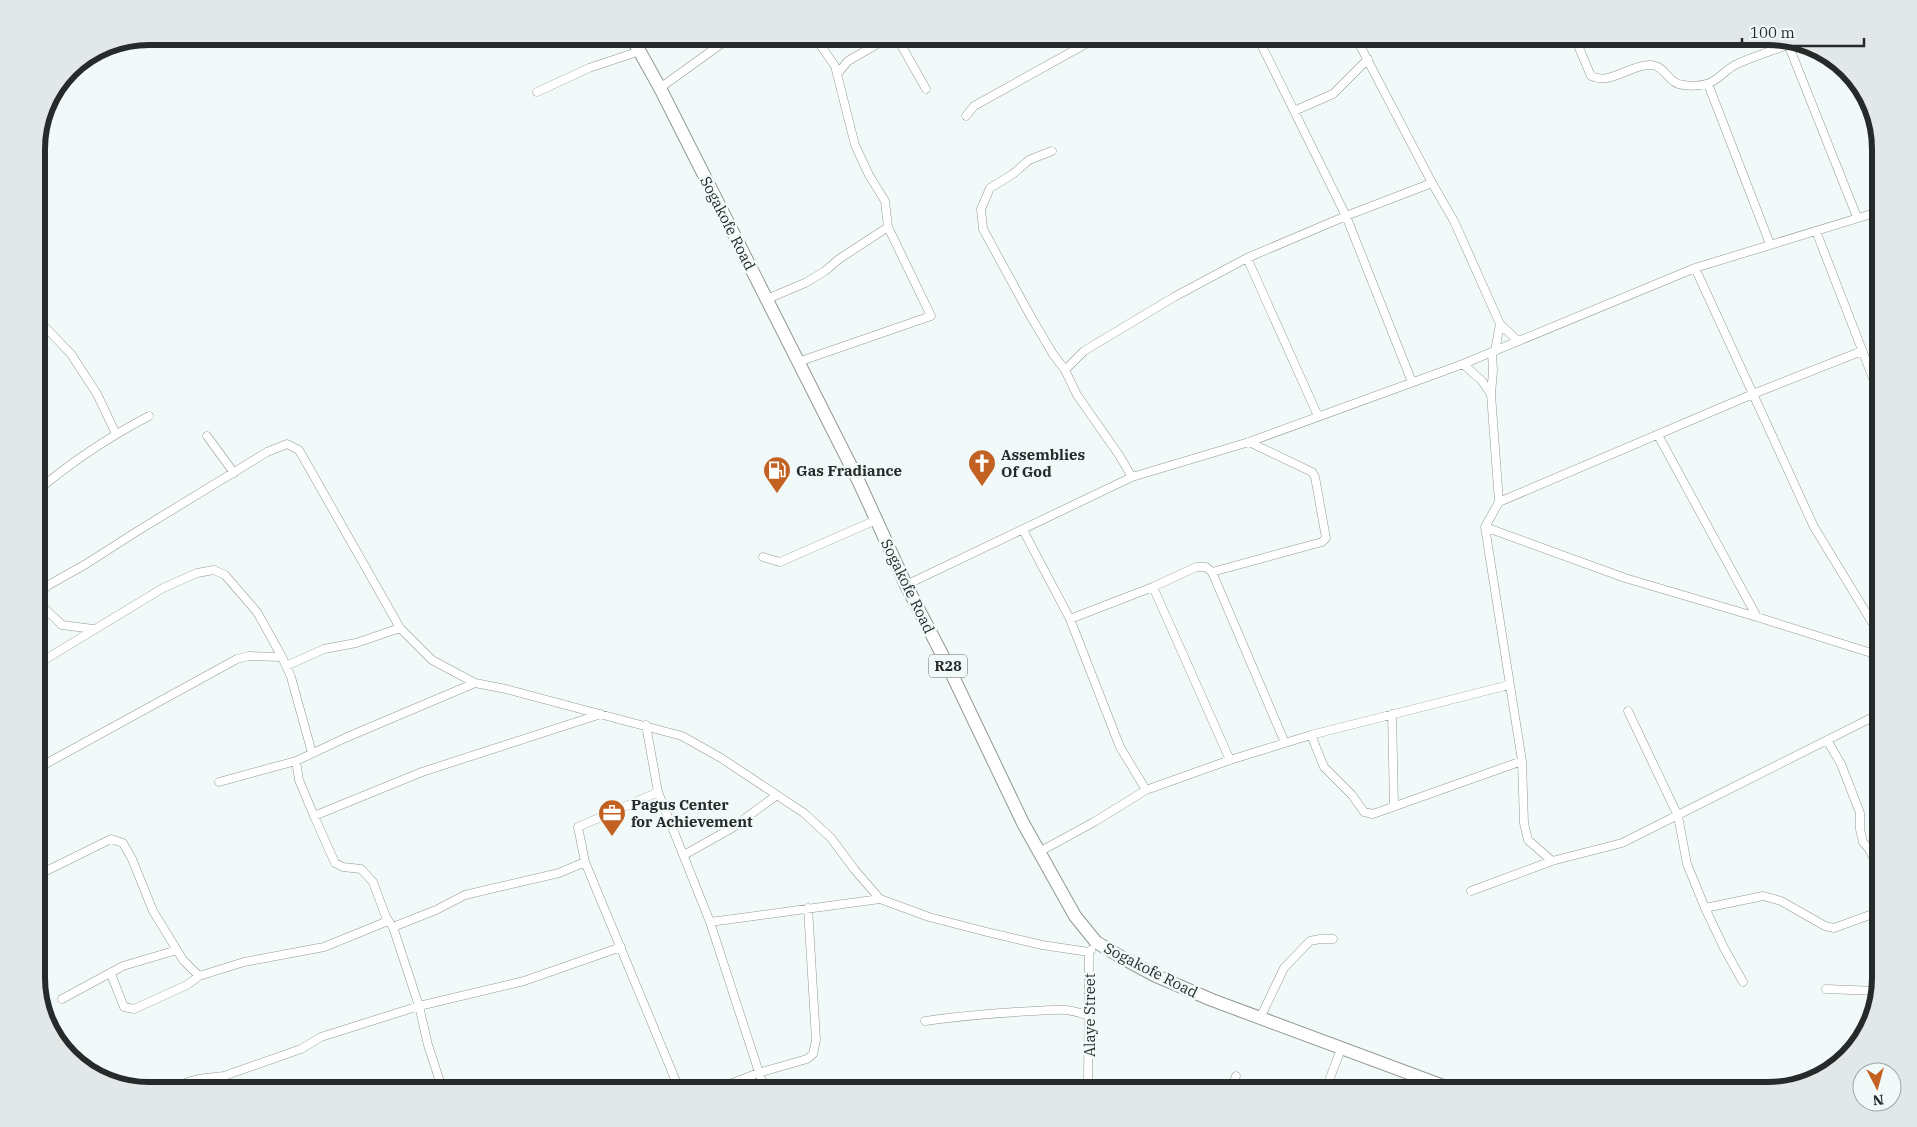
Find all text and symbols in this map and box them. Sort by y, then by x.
scale bar [1742,15,1864,47]
text: 100 m [1750,23,1795,42]
street label: Sogakofe Road [696,173,760,273]
place label: Assemblies Of God [1001,445,1085,481]
church icon: Assemblies Of God [967,448,997,487]
fuel station icon: Gas Fradiance [762,455,792,494]
place label: Gas Fradiance [796,461,902,480]
street label: Sogakofe Road [877,536,939,636]
road number: R28 [929,654,967,678]
place label: Pagus Center for Achievement [631,795,753,831]
office icon: Pagus Center for Achievement [597,798,627,837]
street label: Sogakofe Road [1101,938,1201,1002]
street label: Alaye Street [1080,973,1099,1057]
north arrow [1852,1062,1902,1112]
text: N [1872,1090,1885,1109]

